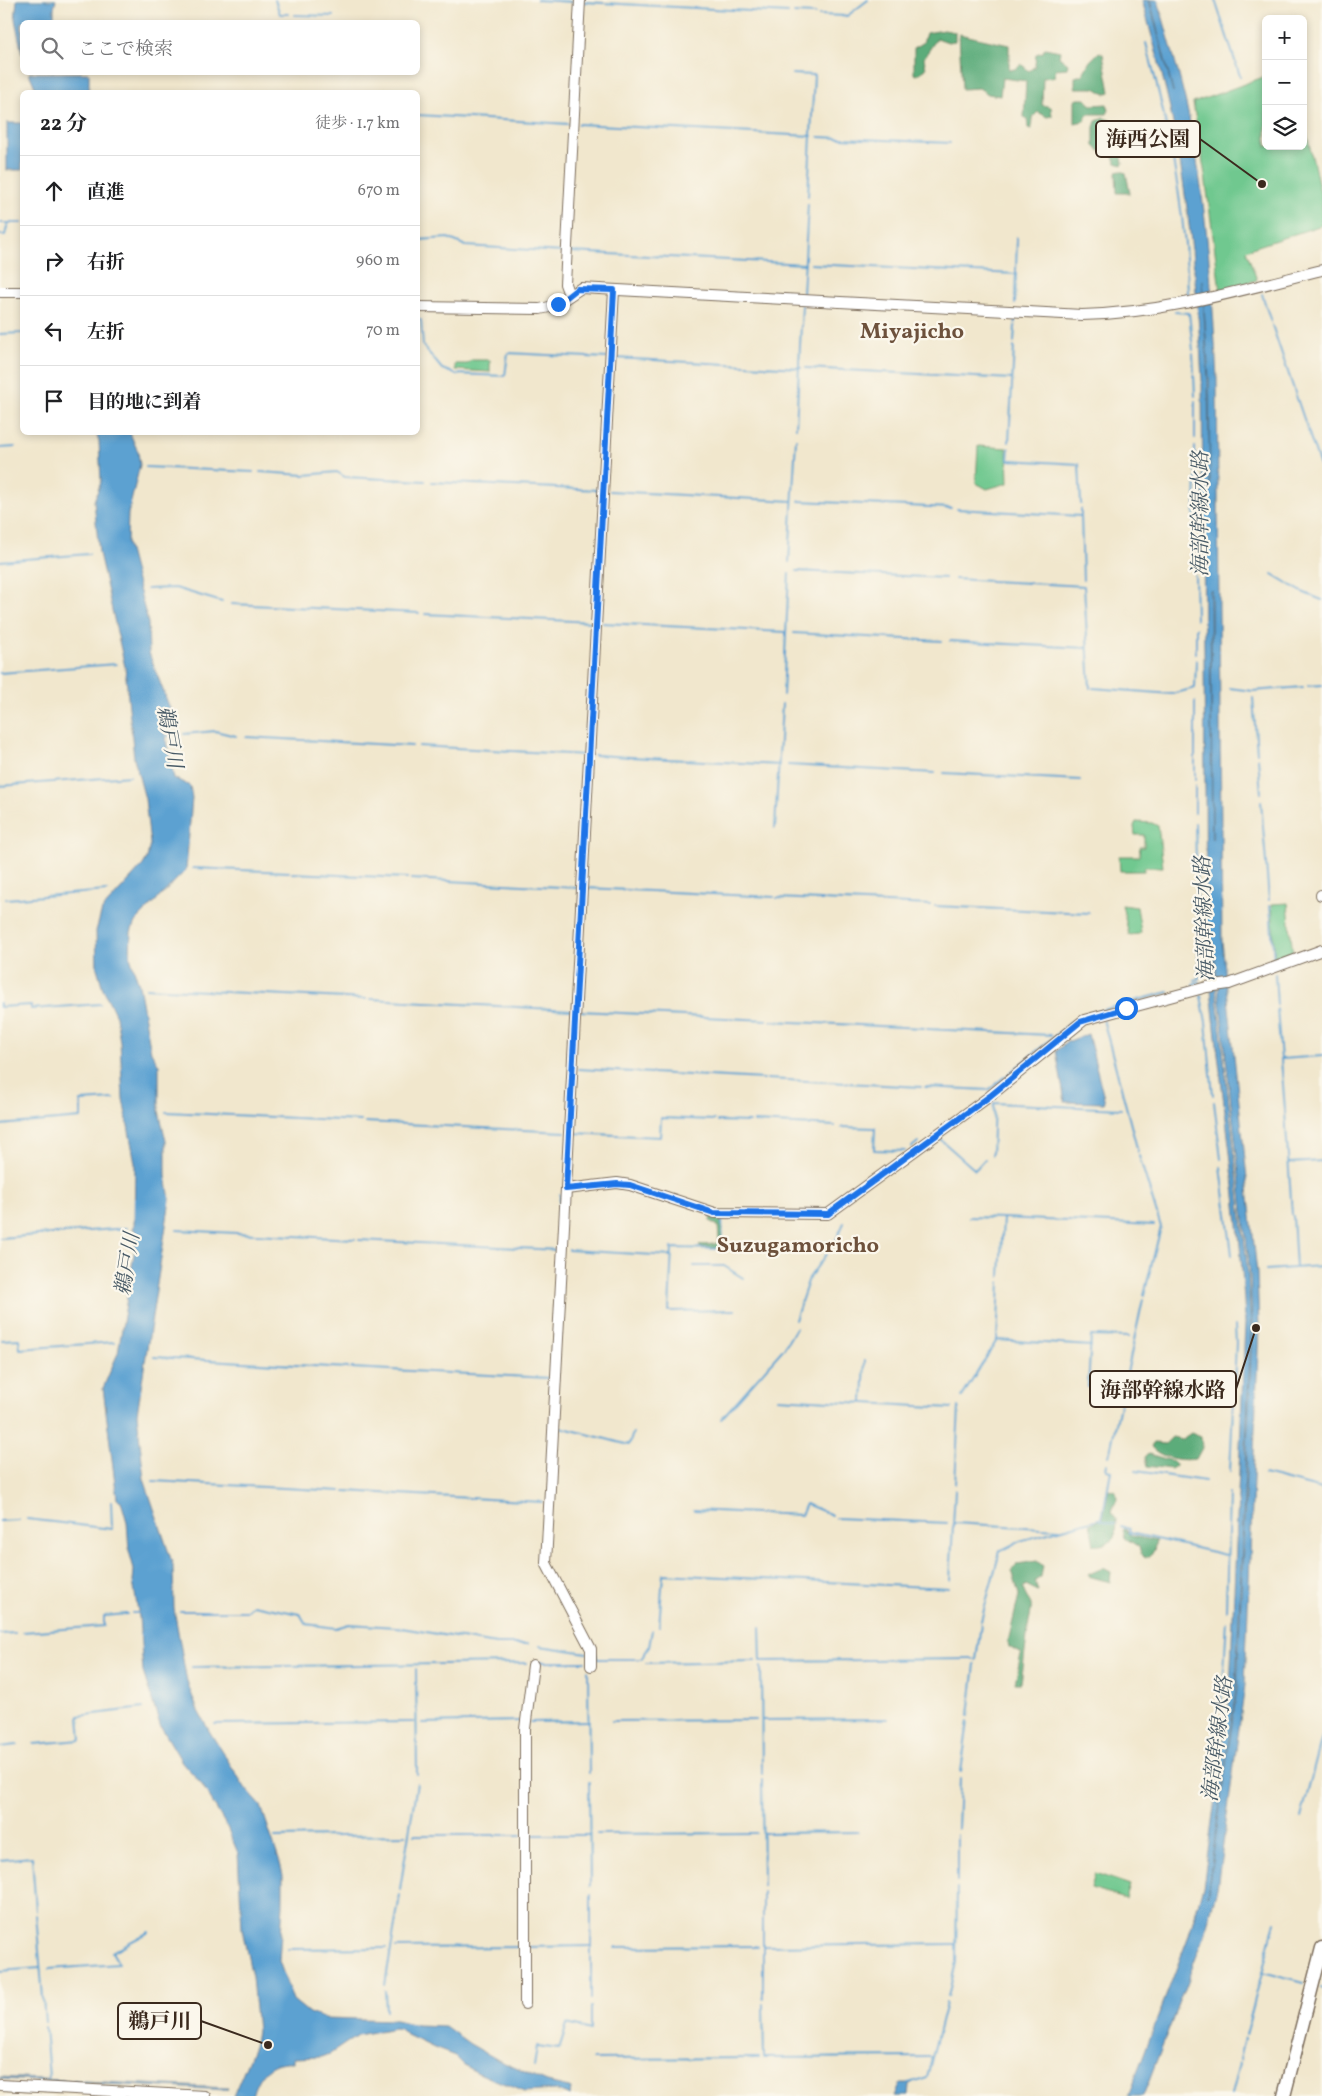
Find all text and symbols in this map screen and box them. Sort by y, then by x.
map controls [1262,15,1307,150]
button: + [1262,15,1307,60]
search box [20,20,420,75]
icon: search [38,34,66,62]
text: ここで検索 [78,37,173,63]
button: − [1262,60,1307,105]
button: layers [1262,105,1307,150]
text: 22 分 [40,110,87,139]
text: 徒歩 · 1.7 km [315,113,400,135]
callout: 海西公園 [1096,121,1200,157]
text: 海西公園 [1106,126,1190,155]
icon: ahead [40,177,68,205]
text: 直進 [87,180,125,206]
text: 670 m [358,180,400,202]
icon: right [40,247,68,275]
text: 右折 [87,250,125,276]
text: 960 m [356,250,400,272]
route end [547,293,570,316]
icon: left [40,317,68,345]
district label: Miyajicho [860,317,964,348]
text: 左折 [87,320,125,346]
text: 70 m [366,320,400,342]
icon: arrive [40,387,68,415]
text: 目的地に到着 [87,390,201,416]
water label: 海部幹線水路 [1187,449,1216,577]
water label: 鵜戸川 [149,704,189,773]
water label: 海部幹線水路 [1189,853,1222,982]
route start [1115,997,1138,1020]
water label: 鵜戸川 [109,1229,148,1298]
district label: Suzugamoricho [717,1231,879,1262]
callout: 海部幹線水路 [1090,1371,1236,1407]
text: 海部幹線水路 [1100,1377,1226,1406]
water label: 海部幹線水路 [1196,1673,1241,1803]
callout: 鵜戸川 [118,2003,201,2039]
text: 鵜戸川 [129,2008,192,2037]

